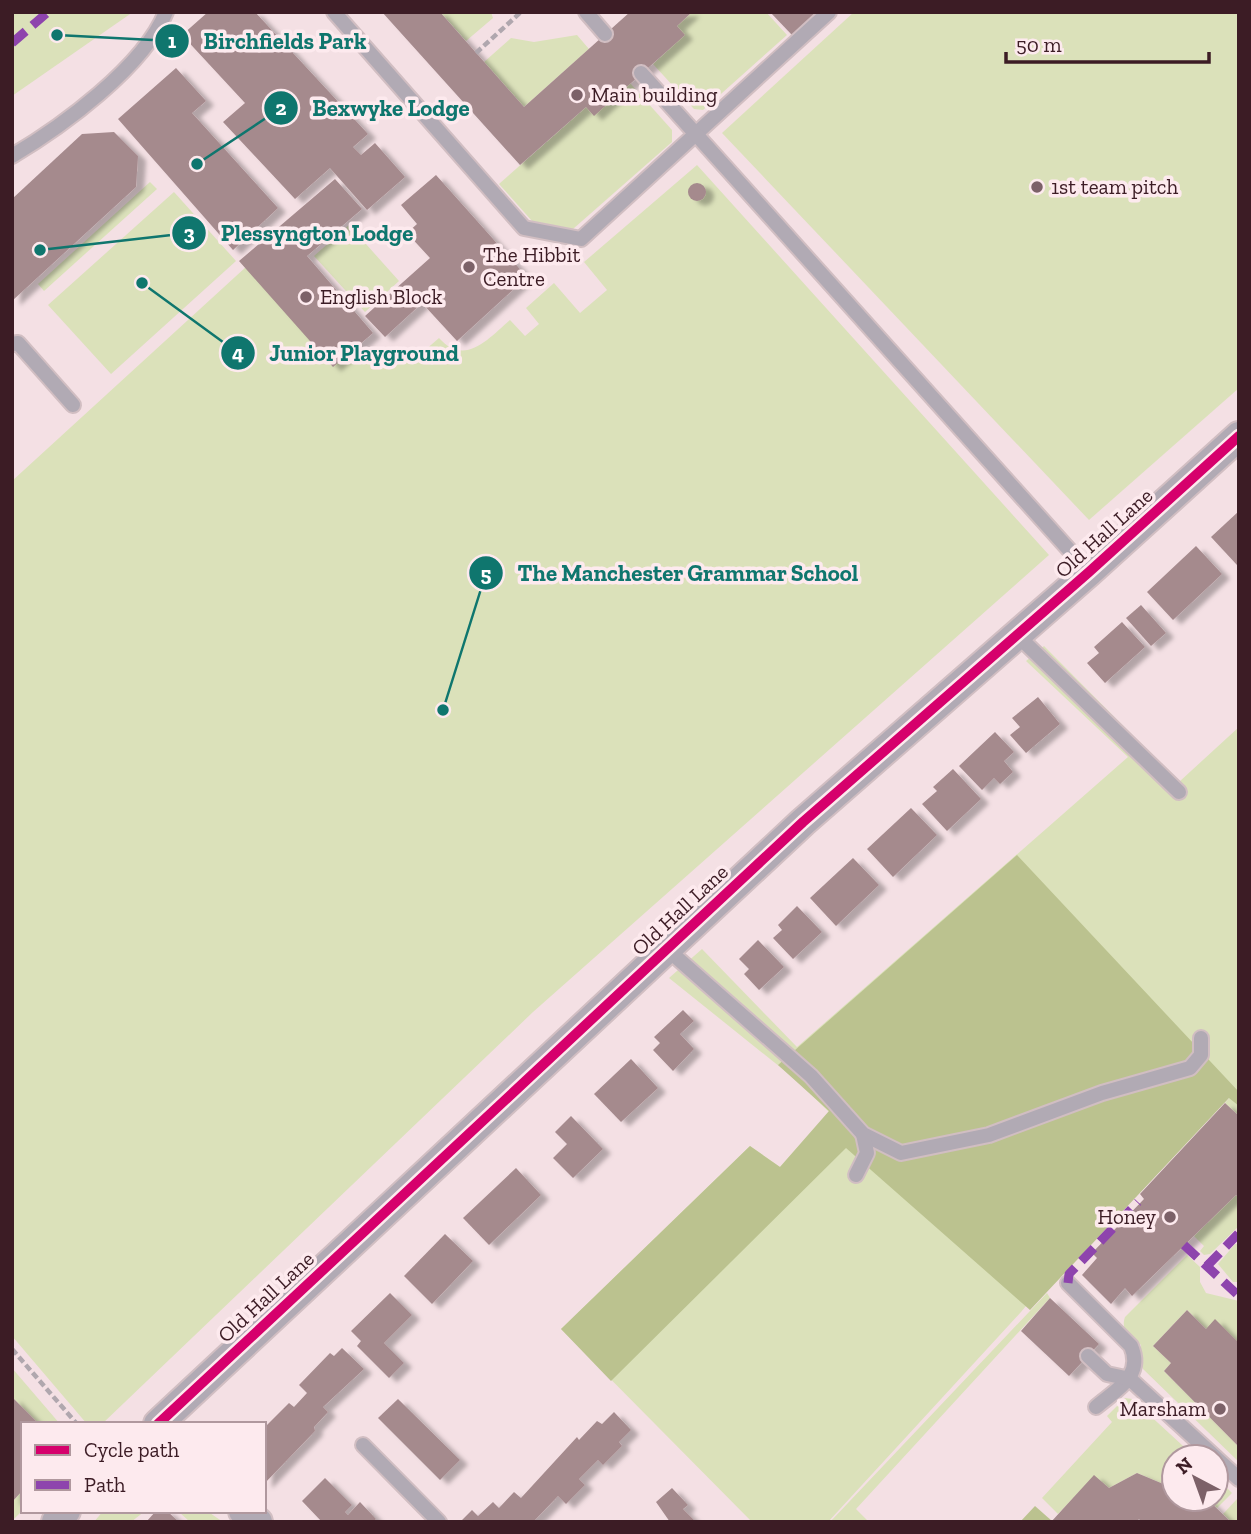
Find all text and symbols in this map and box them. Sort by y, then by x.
callout: Birchfields Park [155,19,381,63]
scale bar [1006,21,1209,65]
text: Birchfields Park [204,27,367,55]
text: 1 [168,28,177,53]
text: 50 m [1016,32,1062,57]
place label: Main building [591,82,718,107]
callout: Bexwyke Lodge [263,86,484,130]
marker: Main building [569,87,585,103]
text: Bexwyke Lodge [312,94,470,122]
text: 2 [275,95,287,120]
place label: 1st team pitch [1051,174,1178,199]
marker: 1st team pitch [1029,179,1045,195]
callout: Plessyngton Lodge [172,211,427,255]
text: Plessyngton Lodge [221,219,413,247]
text: 3 [183,220,195,245]
place label: The Hibbit Centre [483,242,580,291]
marker: The Hibbit Centre [461,259,477,275]
place label: English Block [320,284,442,309]
marker: English Block [298,289,314,305]
callout: Junior Playground [220,331,473,375]
text: Junior Playground [269,339,459,367]
text: 4 [232,340,244,365]
street label: Old Hall Lane [1050,482,1158,583]
callout: The Manchester Grammar School [468,551,873,595]
text: The Manchester Grammar School [518,559,859,587]
text: 5 [481,561,492,586]
street label: Old Hall Lane [626,859,733,960]
place label: Honey [1098,1204,1156,1229]
marker: Honey [1162,1209,1178,1225]
street label: Old Hall Lane [212,1246,319,1347]
place label: Marsham [1120,1396,1206,1421]
marker: Marsham [1212,1401,1228,1417]
legend [21,1422,266,1513]
text: Cycle path [84,1437,179,1462]
north arrow [1160,1443,1230,1513]
text: N [1171,1452,1197,1479]
text: Path [84,1472,126,1497]

